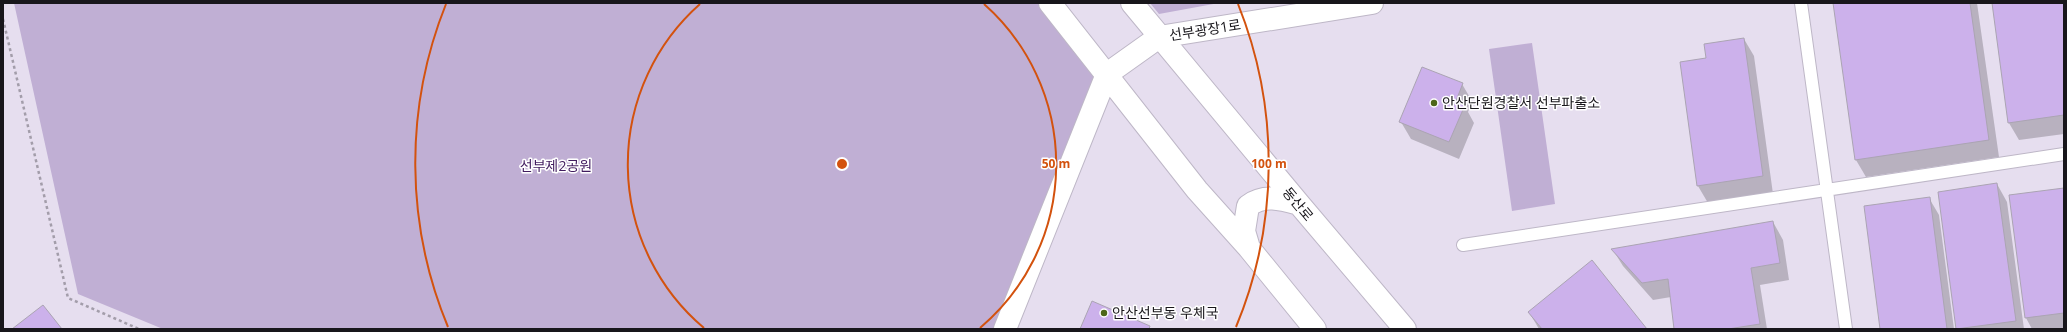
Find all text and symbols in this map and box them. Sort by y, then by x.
street label: 선부광장1로 [1168,14,1242,45]
place label: 안산단원경찰서 선부파출소 [1442,93,1600,112]
marker: 안산단원경찰서 선부파출소 [1429,98,1439,108]
text: 50 m [1042,155,1070,172]
text: 100 m [1251,155,1287,172]
park label: 선부제2공원 [520,156,592,175]
centre of rings [835,157,849,171]
street label: 동산로 [1279,183,1318,225]
place label: 안산선부동 우체국 [1112,303,1219,322]
marker: 안산선부동 우체국 [1099,308,1109,318]

